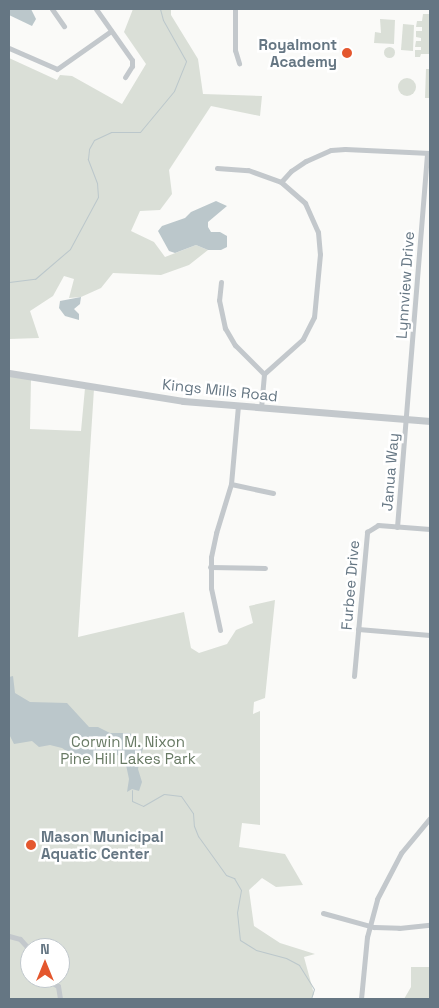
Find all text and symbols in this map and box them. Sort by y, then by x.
place label: Royalmont Academy [259,35,337,70]
marker: Royalmont Academy [341,47,353,59]
street label: Lynnview Drive [392,231,418,339]
street label: Kings Mills Road [161,375,279,405]
street label: Janua Way [378,432,402,512]
street label: Furbee Drive [337,539,363,631]
park label: Corwin M. Nixon Pine Hill Lakes Park [60,732,196,767]
place label: Mason Municipal Aquatic Center [41,827,164,862]
marker: Mason Municipal Aquatic Center [25,839,37,851]
north arrow [20,938,70,988]
text: N [40,940,50,958]

